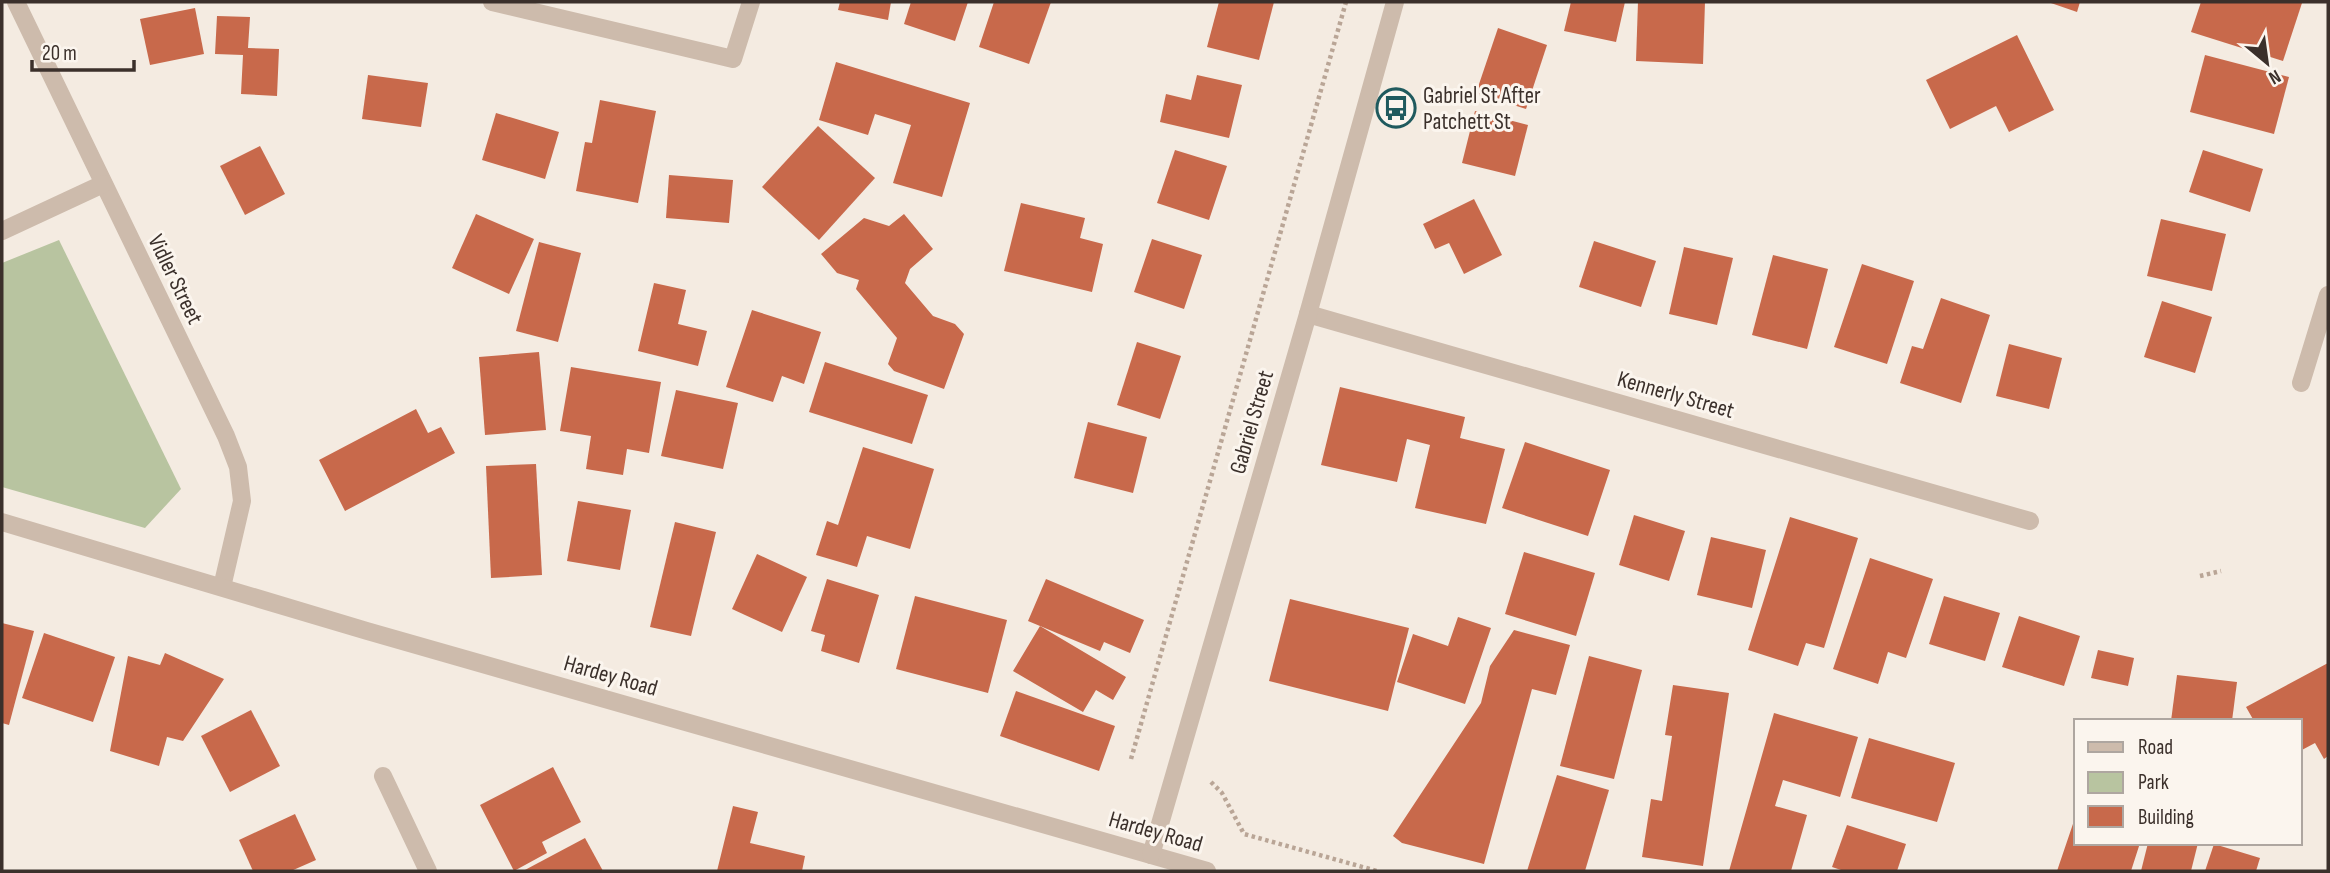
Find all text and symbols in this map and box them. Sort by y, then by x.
scale bar [32,28,133,72]
north arrow [2232,28,2302,98]
text: 20 m [42,41,77,66]
text: N [2264,64,2285,89]
place label: Gabriel St After Patchett St [1423,82,1541,136]
bus stop icon: Gabriel St After Patchett St [1375,87,1417,129]
street label: Vidler Street [141,230,209,329]
street label: Kennerly Street [1614,365,1737,425]
street label: Gabriel Street [1224,367,1280,477]
street label: Hardey Road [561,649,661,703]
legend [2074,719,2302,845]
text: Road [2138,735,2173,760]
text: Park [2138,770,2169,795]
street label: Hardey Road [1106,805,1206,859]
text: Building [2138,805,2194,830]

